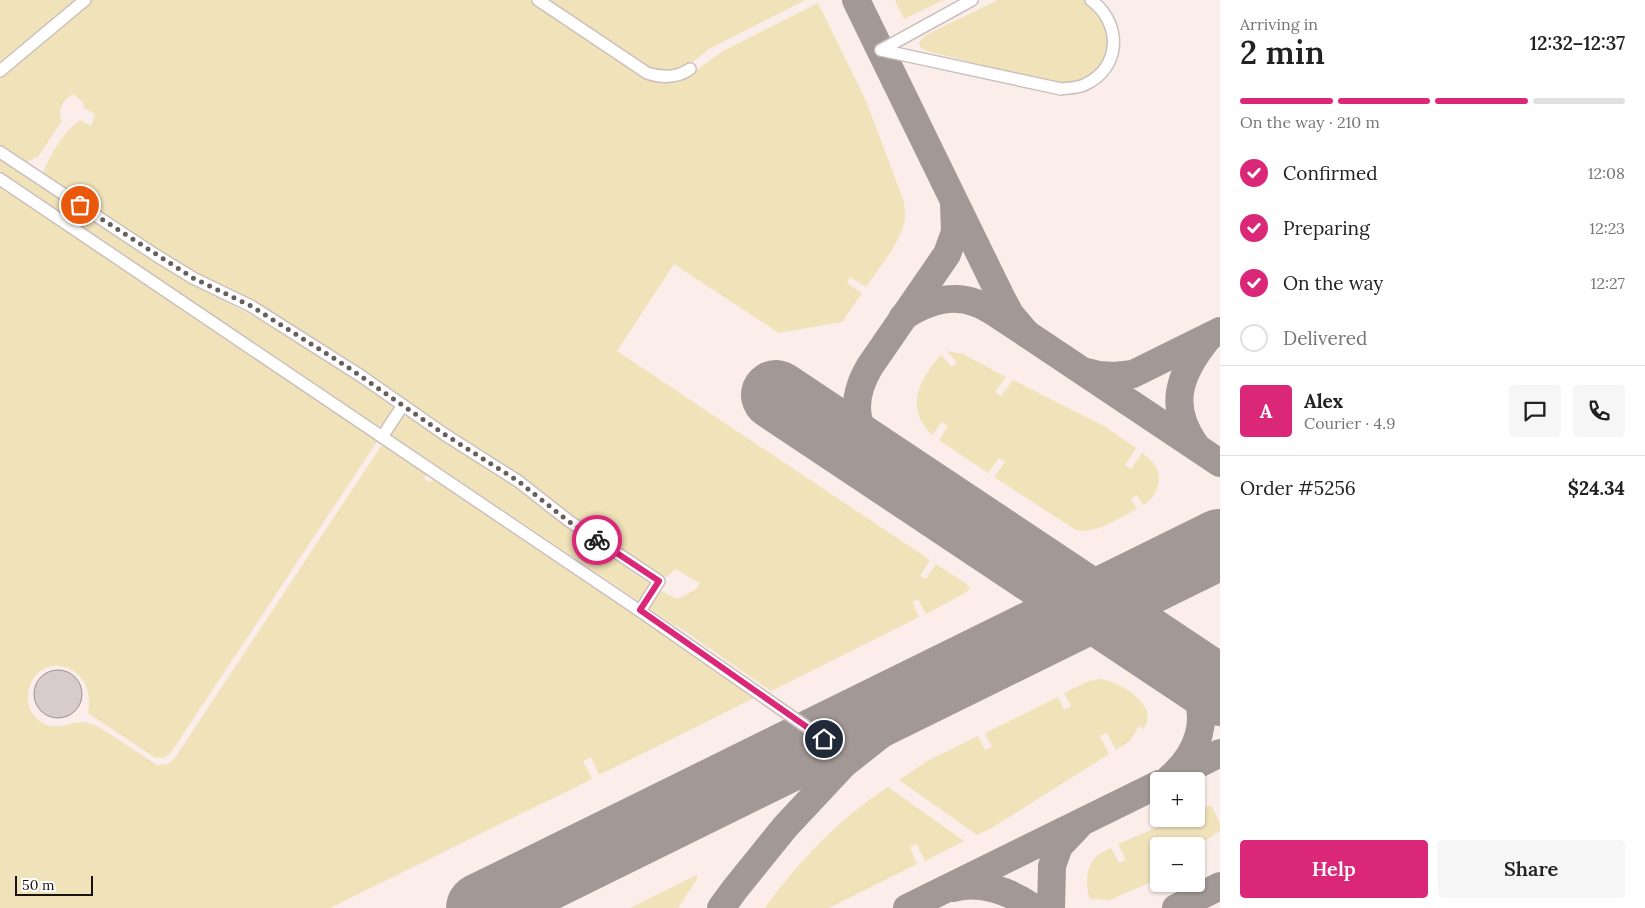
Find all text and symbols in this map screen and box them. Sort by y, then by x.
text: Arriving in [1240,14,1318,34]
text: 12:32–12:37 [1530,31,1625,55]
text: 2 min [1240,32,1325,73]
text: On the way · 210 m [1240,112,1380,132]
icon: check [1240,159,1268,187]
text: Confirmed [1283,161,1378,185]
text: 12:08 [1588,163,1625,183]
pin [59,184,101,226]
icon: bag [66,191,94,219]
icon: check [1240,214,1268,242]
text: Preparing [1283,216,1370,240]
text: 12:23 [1589,218,1625,238]
icon: check [1240,269,1268,297]
text: On the way [1283,271,1383,295]
text: 12:27 [1591,273,1625,293]
text: Delivered [1283,326,1367,350]
button: chat [1509,385,1561,437]
button: phone [1573,385,1625,437]
text: Alex [1304,389,1343,413]
text: A [1260,399,1272,423]
text: Courier · 4.9 [1304,413,1395,433]
text: Order #5256 [1240,476,1356,500]
text: $24.34 [1568,476,1625,500]
courier [572,515,622,565]
icon: bike [583,526,611,554]
pin [803,718,845,760]
icon: home [810,725,838,753]
map controls [1150,772,1205,892]
button: + [1150,772,1205,827]
button: − [1150,837,1205,892]
button: Help [1240,840,1428,898]
button: Share [1438,840,1625,898]
scale bar [15,873,92,896]
text: 50 m [22,876,55,894]

